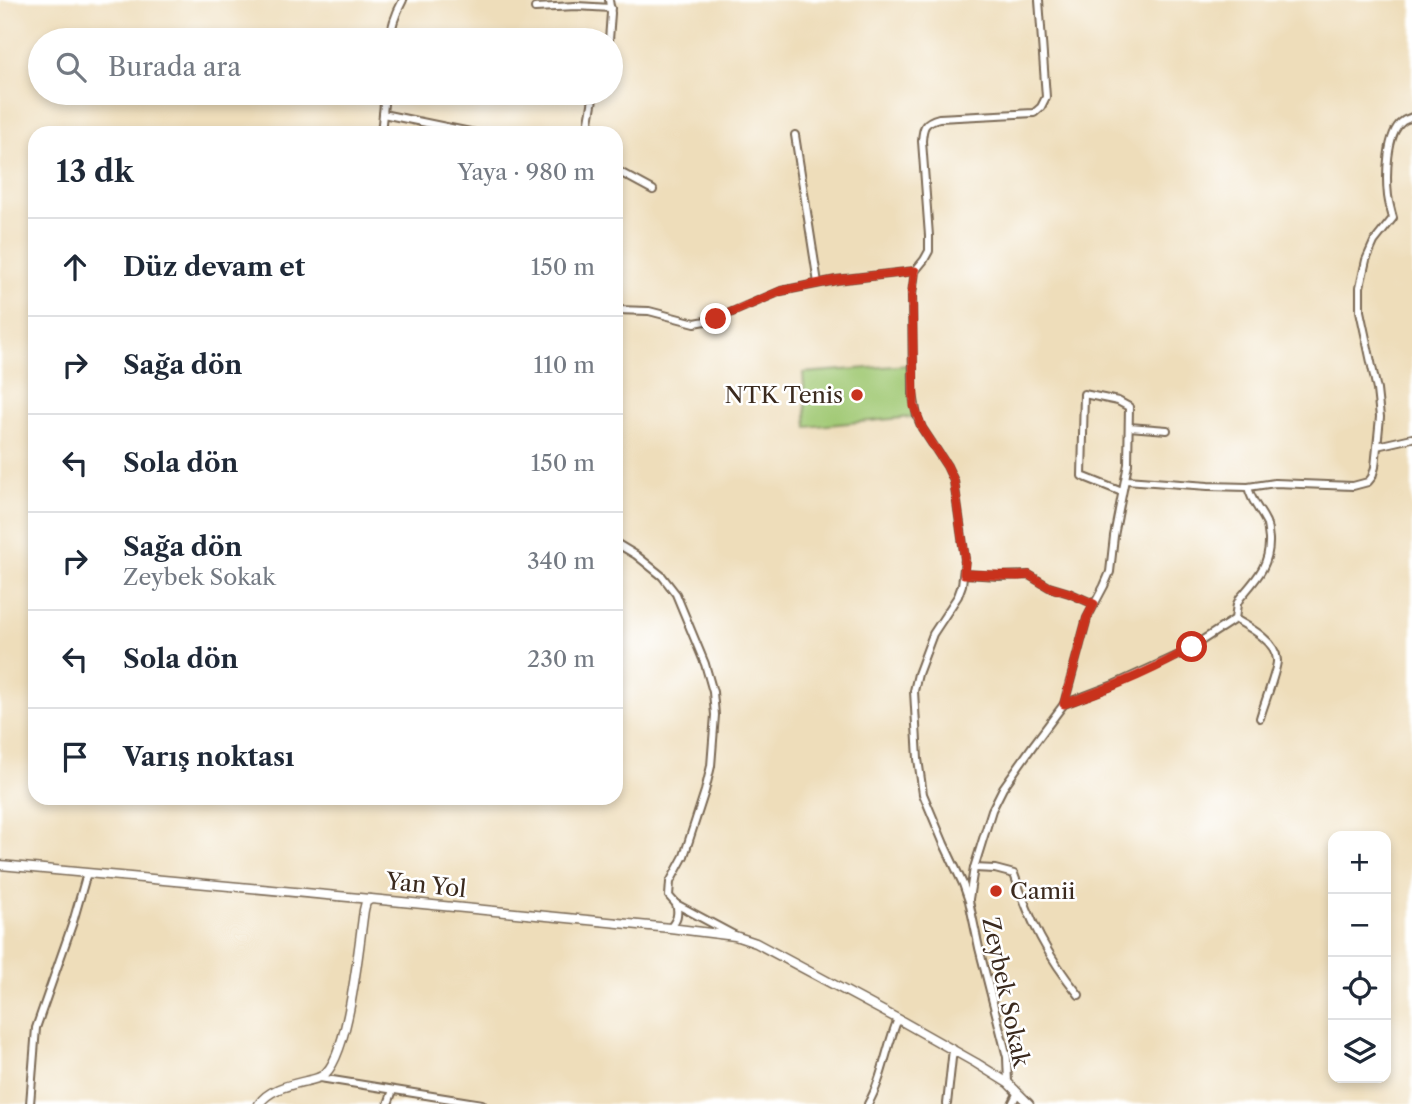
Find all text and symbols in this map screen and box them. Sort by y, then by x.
search box [28,28,623,105]
icon: search [52,48,90,86]
text: Burada ara [108,51,241,83]
text: 13 dk [56,153,134,190]
text: Yaya · 980 m [457,158,595,186]
icon: ahead [56,248,94,286]
text: Düz devam et [123,251,305,283]
text: 150 m [531,253,595,281]
route end [700,303,731,334]
icon: right [56,346,94,384]
text: Sağa dön [123,349,242,381]
text: 110 m [534,351,595,379]
place label: NTK Tenis [725,381,843,409]
marker: NTK Tenis [849,387,865,403]
icon: left [56,444,94,482]
text: Sola dön [123,447,238,479]
text: 150 m [531,449,595,477]
text: Sağa dön [123,531,242,563]
icon: right [56,542,94,580]
text: 340 m [527,547,595,575]
text: Zeybek Sokak [123,563,276,591]
route start [1176,631,1207,662]
icon: left [56,640,94,678]
text: Sola dön [123,643,238,675]
text: 230 m [527,645,595,673]
icon: arrive [56,738,94,776]
text: Varış noktası [123,741,294,773]
map controls [1328,831,1391,1083]
button: + [1328,831,1391,894]
street label: Yan Yol [384,867,468,903]
place label: Camii [1010,877,1075,905]
marker: Camii [988,883,1004,899]
button: − [1328,894,1391,957]
street label: Zeybek Sokak [976,914,1036,1071]
button: locate [1328,957,1391,1020]
button: layers [1328,1020,1391,1083]

